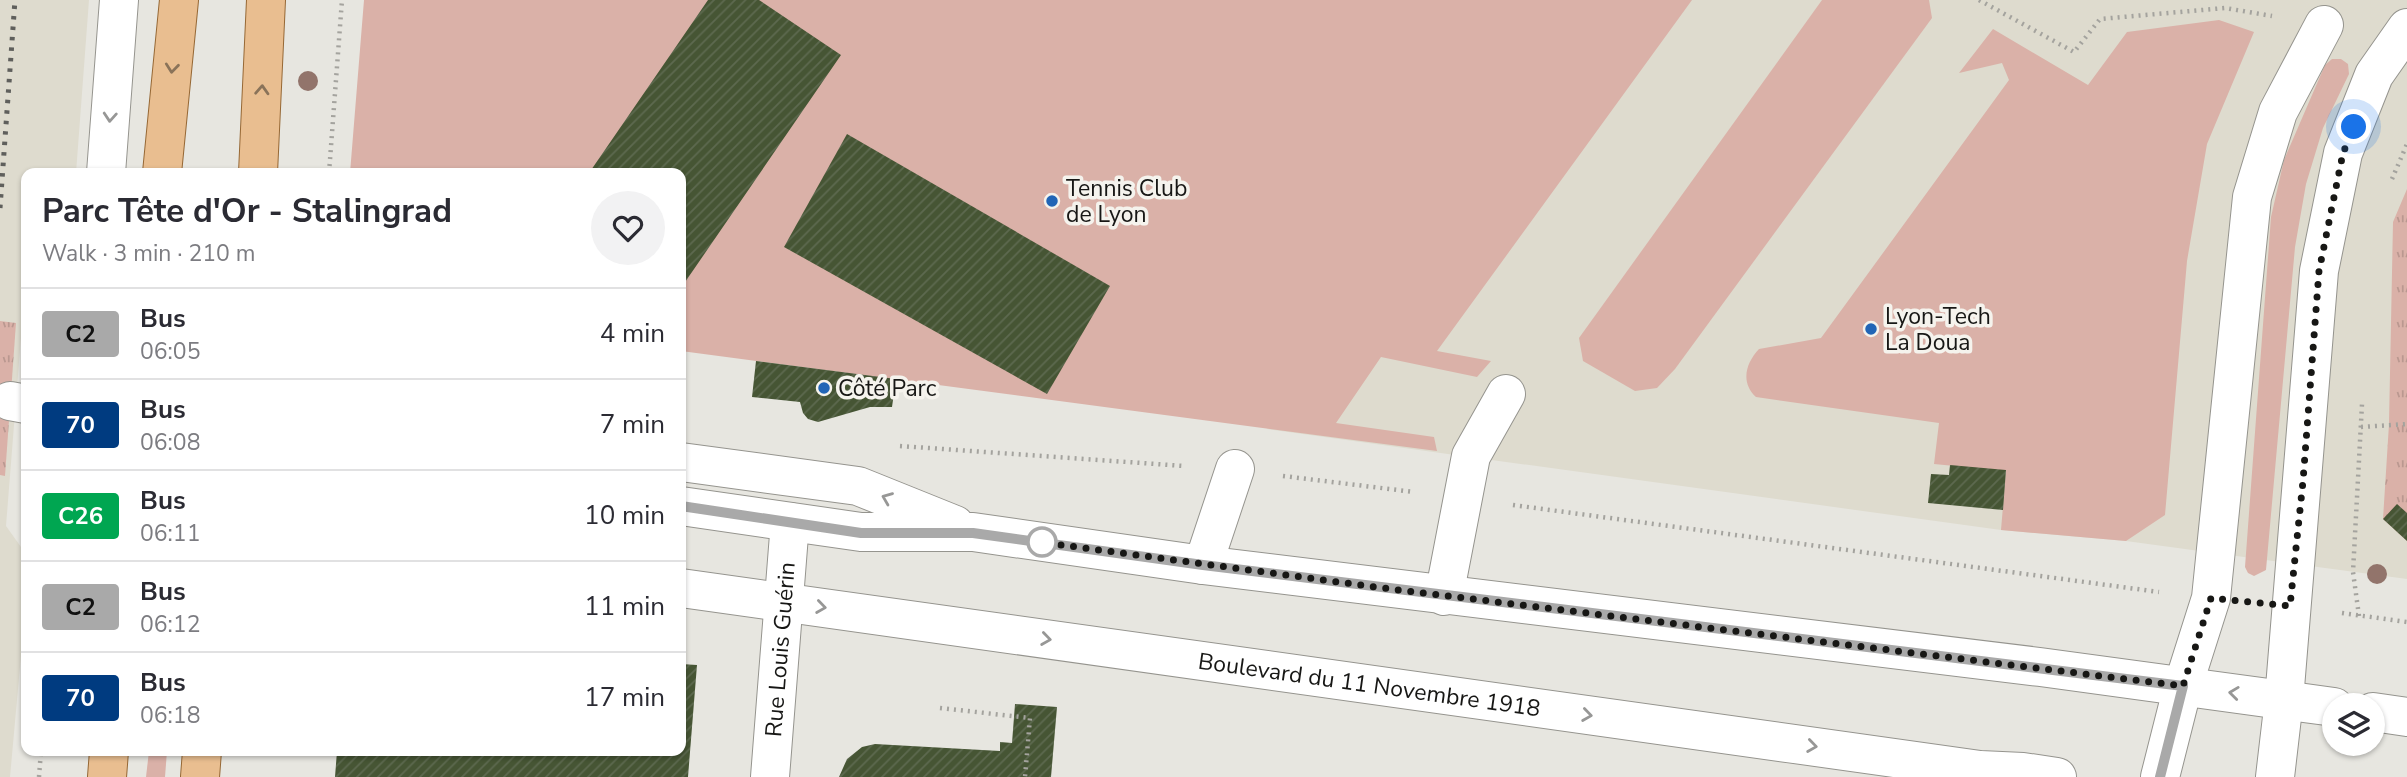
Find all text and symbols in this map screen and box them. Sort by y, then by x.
one-way arrow [165,62,180,74]
one-way arrow [255,85,270,96]
your location [2336,109,2371,144]
one-way arrow [103,112,118,123]
place label: Tennis Club de Lyon [1066,173,1187,230]
text: Parc Tête d'Or - Stalingrad [42,189,452,234]
button: heart [591,191,665,265]
marker: Tennis Club de Lyon [1044,193,1060,209]
text: Walk · 3 min · 210 m [42,238,255,269]
text: Bus [140,301,186,336]
place label: Lyon-Tech La Doua [1885,301,1991,358]
text: 4 min [600,316,665,351]
text: C2 [65,318,96,350]
marker: Lyon-Tech La Doua [1863,321,1879,337]
text: 06:05 [140,336,200,367]
place label: Côté Parc [838,373,937,404]
marker: Côté Parc [816,380,832,396]
text: Bus [140,392,186,427]
text: 7 min [600,407,665,442]
text: 70 [66,409,95,441]
text: 06:08 [140,427,200,458]
text: Bus [140,483,186,518]
one-way arrow [882,492,894,506]
text: 10 min [584,498,665,533]
text: C26 [58,500,103,532]
text: 06:11 [140,518,200,549]
unlabelled marker [1027,527,1057,557]
street label: Rue Louis Guérin [758,561,803,738]
text: Bus [140,574,186,609]
text: 11 min [584,589,665,624]
text: C2 [65,591,96,623]
one-way arrow [815,599,827,614]
text: 06:12 [140,609,200,640]
one-way arrow [1041,631,1052,646]
street label: Boulevard du 11 Novembre 1918 [1196,646,1542,724]
text: Bus [140,665,186,700]
text: 17 min [584,680,665,715]
text: 70 [66,682,95,714]
one-way arrow [2228,686,2239,701]
map controls [2322,693,2385,756]
button: layers [2322,693,2385,756]
text: 06:18 [140,700,200,731]
one-way arrow [1581,707,1593,722]
one-way arrow [1807,738,1818,753]

